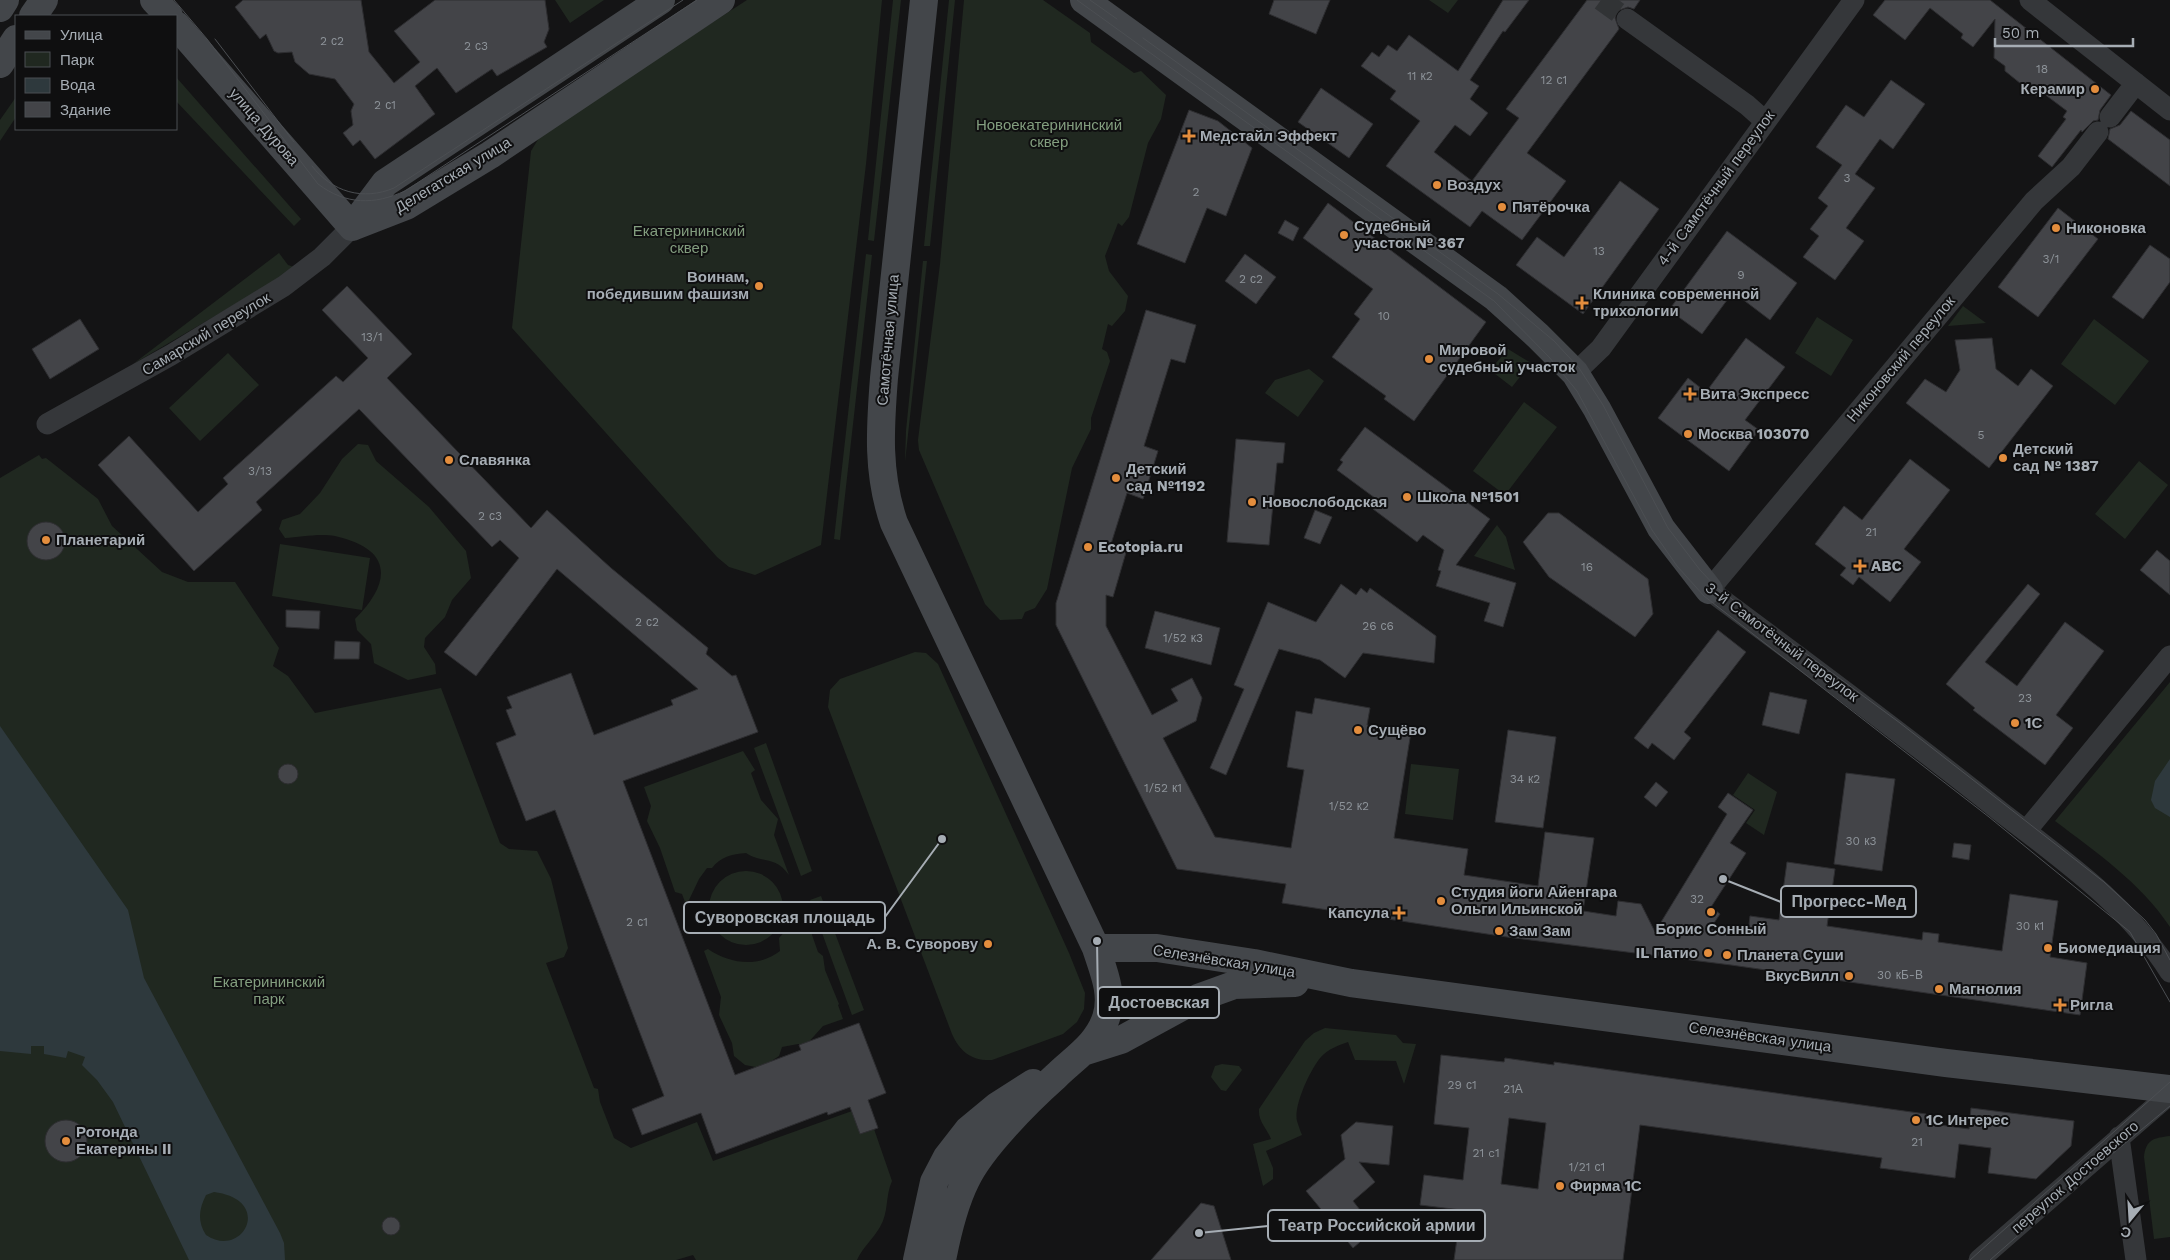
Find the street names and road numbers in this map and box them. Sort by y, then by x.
street label: улица Дурова [225,84,303,170]
street label: 4-й Самотёчный переулок [1654,106,1779,269]
street label: Делегатская улица [392,133,515,217]
street label: Самотёчная улица [873,273,903,406]
street label: Самарский переулок [139,288,274,379]
street label: Никоновский переулок [1843,292,1959,426]
street label: 3-й Самотёчный переулок [1702,579,1862,706]
street label: Селезнёвская улица [1152,941,1297,981]
street label: Селезнёвская улица [1687,1018,1833,1056]
street label: переулок Достоевского [2008,1117,2142,1237]

